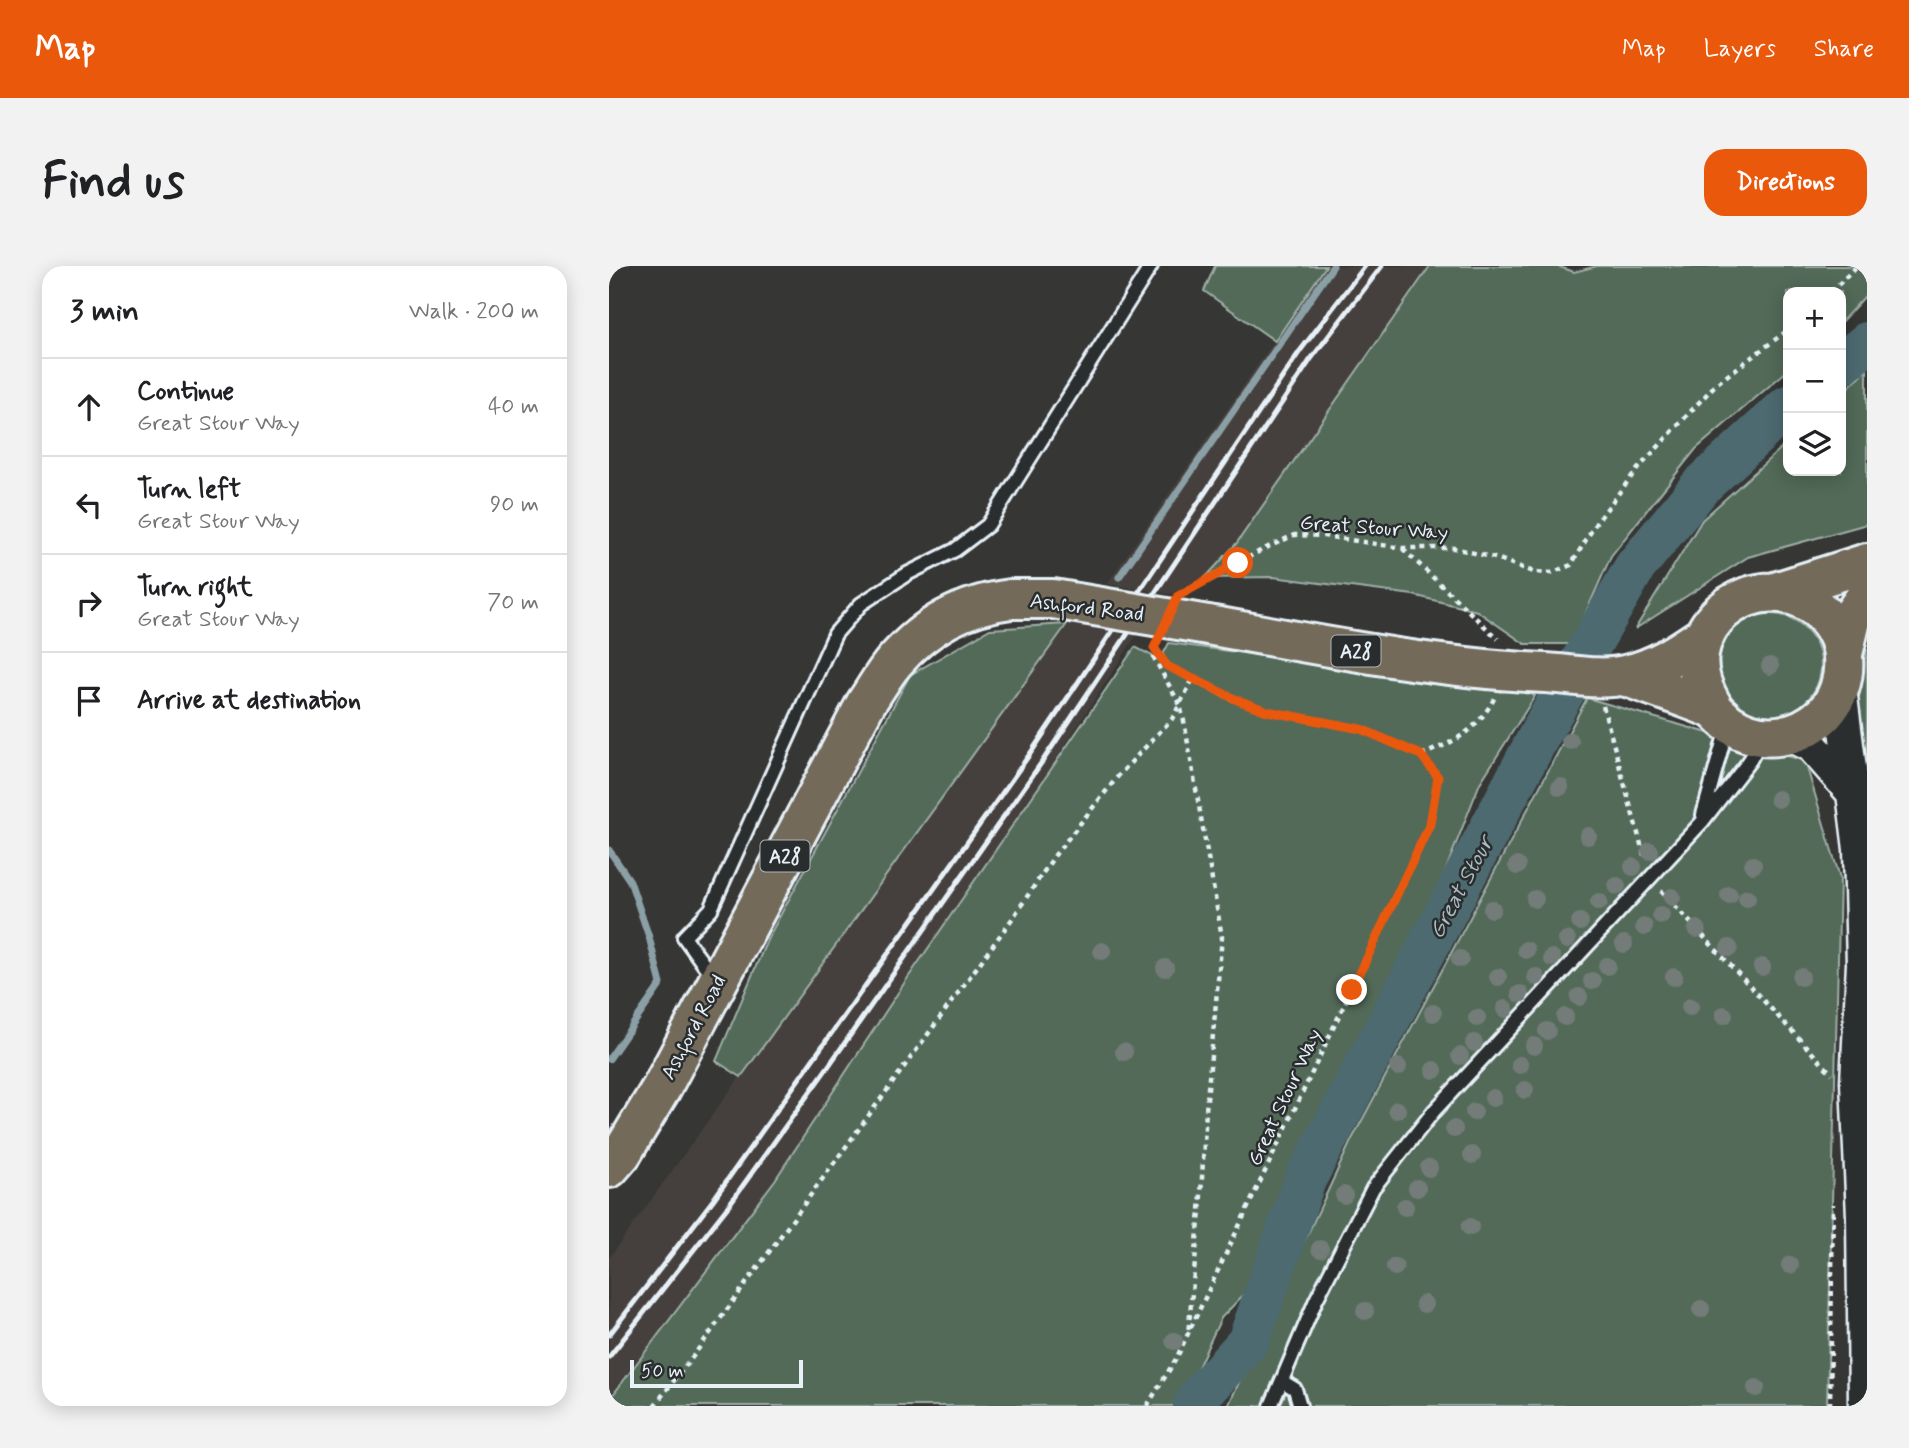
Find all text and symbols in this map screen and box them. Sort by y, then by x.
text: Map [35,27,95,71]
text: Map [1622,34,1666,65]
text: Layers [1704,34,1776,65]
text: Share [1814,34,1874,65]
button: Directions [1704,149,1867,216]
text: Find us [42,150,185,215]
map controls [1783,287,1846,476]
button: + [1783,287,1846,350]
text: 3 min [70,292,139,331]
text: Walk · 200 m [409,297,539,327]
button: − [1783,350,1846,413]
text: Continue [137,375,234,409]
icon: ahead [70,388,108,426]
text: 40 m [488,392,539,422]
text: Great Stour Way [137,409,300,439]
button: layers [1783,413,1846,476]
text: Turn left [137,473,241,507]
icon: left [70,486,108,524]
text: 90 m [490,490,539,520]
text: Great Stour Way [137,507,300,537]
street label: Great Stour Way [1299,509,1449,547]
route start [1222,547,1253,578]
text: Turn right [137,571,253,605]
icon: right [70,584,108,622]
street label: Ashford Road [1028,587,1146,631]
text: 70 m [487,588,539,618]
text: Great Stour Way [137,605,300,635]
road number: A28 [1331,636,1381,666]
icon: arrive [70,682,108,720]
text: Arrive at destination [137,684,361,718]
water label: Great Stour [1422,829,1503,944]
road number: A28 [761,841,809,872]
street label: Ashford Road [655,970,735,1086]
route end [1336,974,1367,1005]
street label: Great Stour Way [1241,1024,1329,1171]
scale bar [630,1357,803,1389]
text: 50 m [641,1359,684,1384]

